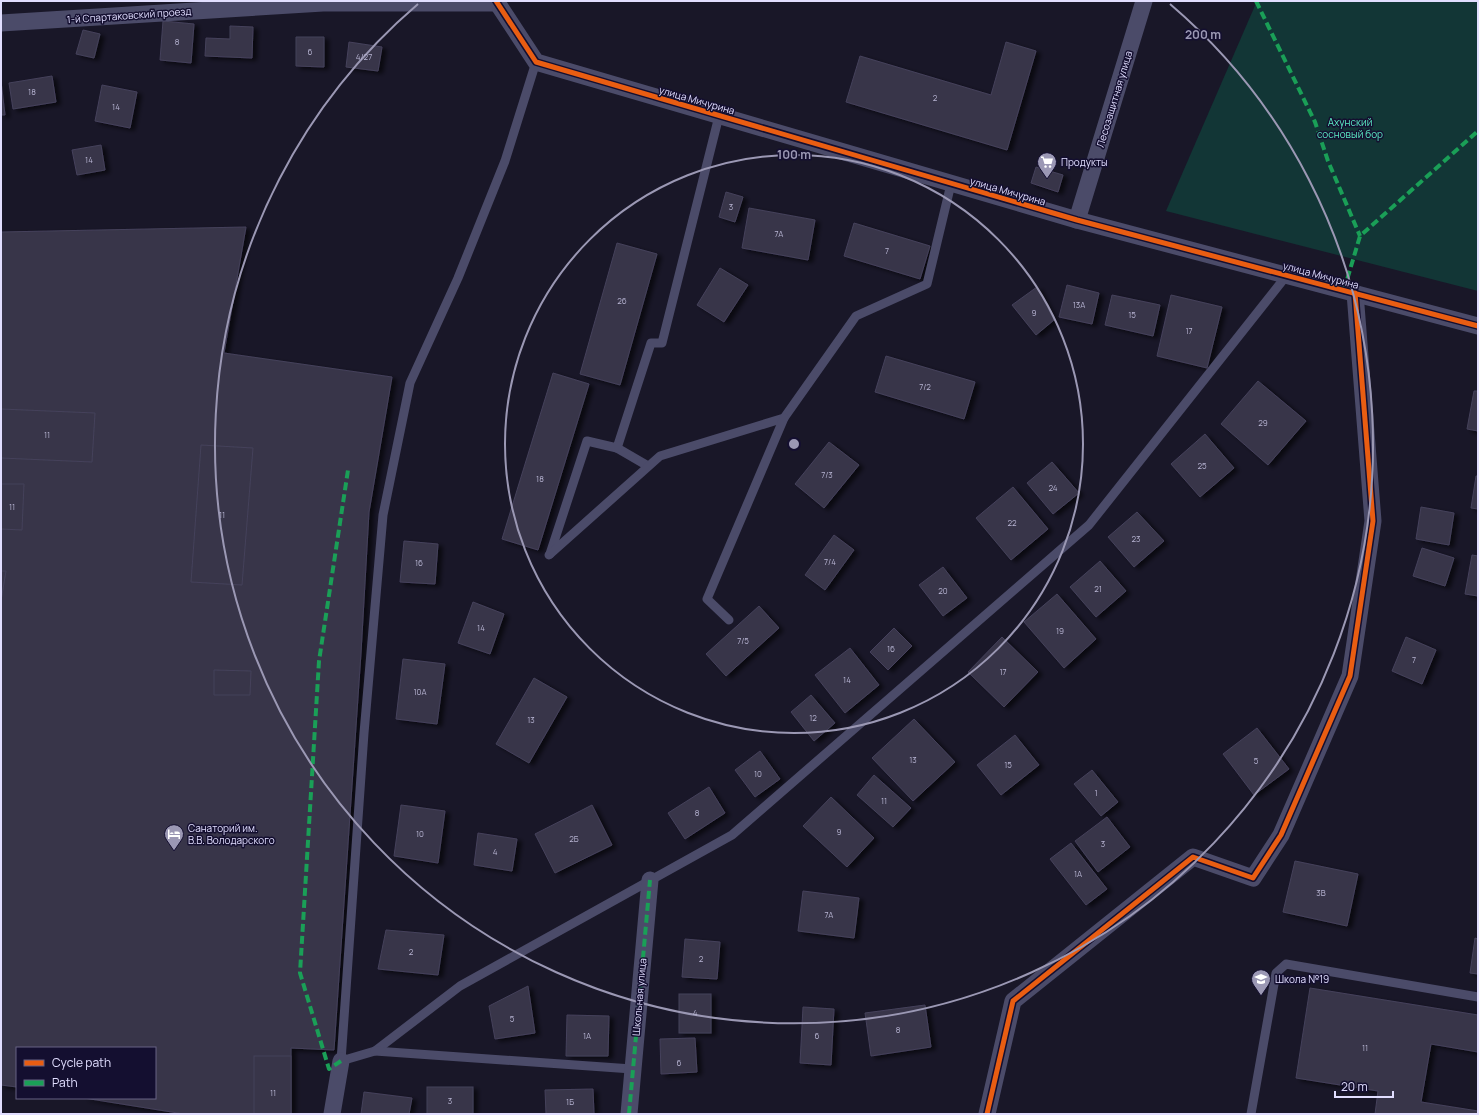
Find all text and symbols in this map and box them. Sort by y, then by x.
street label: 1-й Спартаковский проезд [66,4,192,26]
text: 200 m [1185,26,1221,43]
house number: 8 [175,36,180,47]
house number: 6 [308,46,313,57]
street label: Лесозащитная улица [1093,49,1135,149]
house number: 4/27 [356,51,372,62]
street label: улица Мичурина [658,83,736,117]
house number: 18 [28,86,36,97]
house number: 2 [933,92,938,103]
house number: 14 [112,101,120,112]
park label: Ахунский сосновый бор [1317,115,1383,141]
text: 100 m [777,146,811,163]
supermarket icon: Продукты [1036,151,1058,179]
house number: 14 [85,154,93,165]
place label: Продукты [1061,155,1108,169]
street label: улица Мичурина [969,174,1047,208]
house number: 3 [729,201,733,212]
house number: 7А [775,228,783,239]
house number: 7 [885,245,889,256]
street label: улица Мичурина [1281,258,1361,292]
house number: 26 [617,295,627,306]
house number: 13А [1073,299,1085,310]
house number: 9 [1032,307,1037,318]
house number: 15 [1128,309,1136,320]
house number: 17 [1185,325,1193,336]
house number: 7/2 [919,381,931,392]
house number: 29 [1258,417,1268,428]
house number: 11 [44,429,50,440]
centre of rings [787,437,801,451]
house number: 25 [1197,460,1207,471]
house number: 7/3 [821,469,833,480]
house number: 18 [536,473,544,484]
house number: 24 [1048,482,1058,493]
house number: 11 [9,501,15,512]
house number: 11 [219,509,225,520]
house number: 22 [1007,517,1017,528]
house number: 23 [1132,533,1140,544]
house number: 7/4 [824,556,836,567]
house number: 16 [415,557,423,568]
house number: 21 [1094,583,1102,594]
house number: 20 [938,585,948,596]
house number: 14 [477,622,485,633]
house number: 19 [1056,625,1064,636]
house number: 7/5 [737,635,749,646]
house number: 16 [887,643,895,654]
house number: 7 [1412,654,1416,665]
house number: 17 [999,666,1007,677]
house number: 14 [843,674,851,685]
house number: 10А [413,686,427,697]
house number: 12 [809,712,817,723]
house number: 13 [527,714,535,725]
house number: 13 [909,754,917,765]
house number: 5 [1254,755,1259,766]
house number: 15 [1004,759,1012,770]
house number: 10 [754,768,762,779]
house number: 1 [1094,787,1098,798]
house number: 11 [881,795,887,806]
house number: 8 [695,807,700,818]
place label: Санаторий им. В.В. Володарского [188,821,275,847]
hotel icon: Санаторий им. В.В. Володарского [163,823,185,851]
house number: 9 [837,826,842,837]
house number: 10 [416,828,424,839]
house number: 2Б [569,833,579,844]
house number: 3 [1101,838,1105,849]
house number: 4 [493,846,498,857]
house number: 1А [1074,868,1082,879]
house number: 3В [1316,887,1326,898]
house number: 7А [825,909,833,920]
house number: 2 [409,946,414,957]
house number: 2 [699,953,704,964]
street label: Школьная улица [629,958,649,1036]
school or university icon: Школа №19 [1250,968,1272,996]
place label: Школа №19 [1275,972,1329,986]
house number: 4 [693,1007,698,1018]
house number: 5 [510,1013,515,1024]
house number: 8 [896,1024,901,1035]
house number: 1А [583,1030,591,1041]
house number: 6 [815,1030,820,1041]
house number: 11 [1362,1042,1368,1053]
legend [16,1047,156,1099]
text: Cycle path [52,1054,111,1071]
house number: 6 [677,1057,682,1068]
scale bar [1335,1073,1393,1099]
text: Path [52,1074,78,1091]
text: 20 m [1341,1078,1368,1095]
house number: 11 [270,1087,276,1098]
house number: 3 [448,1095,452,1106]
house number: 1Б [566,1096,574,1107]

